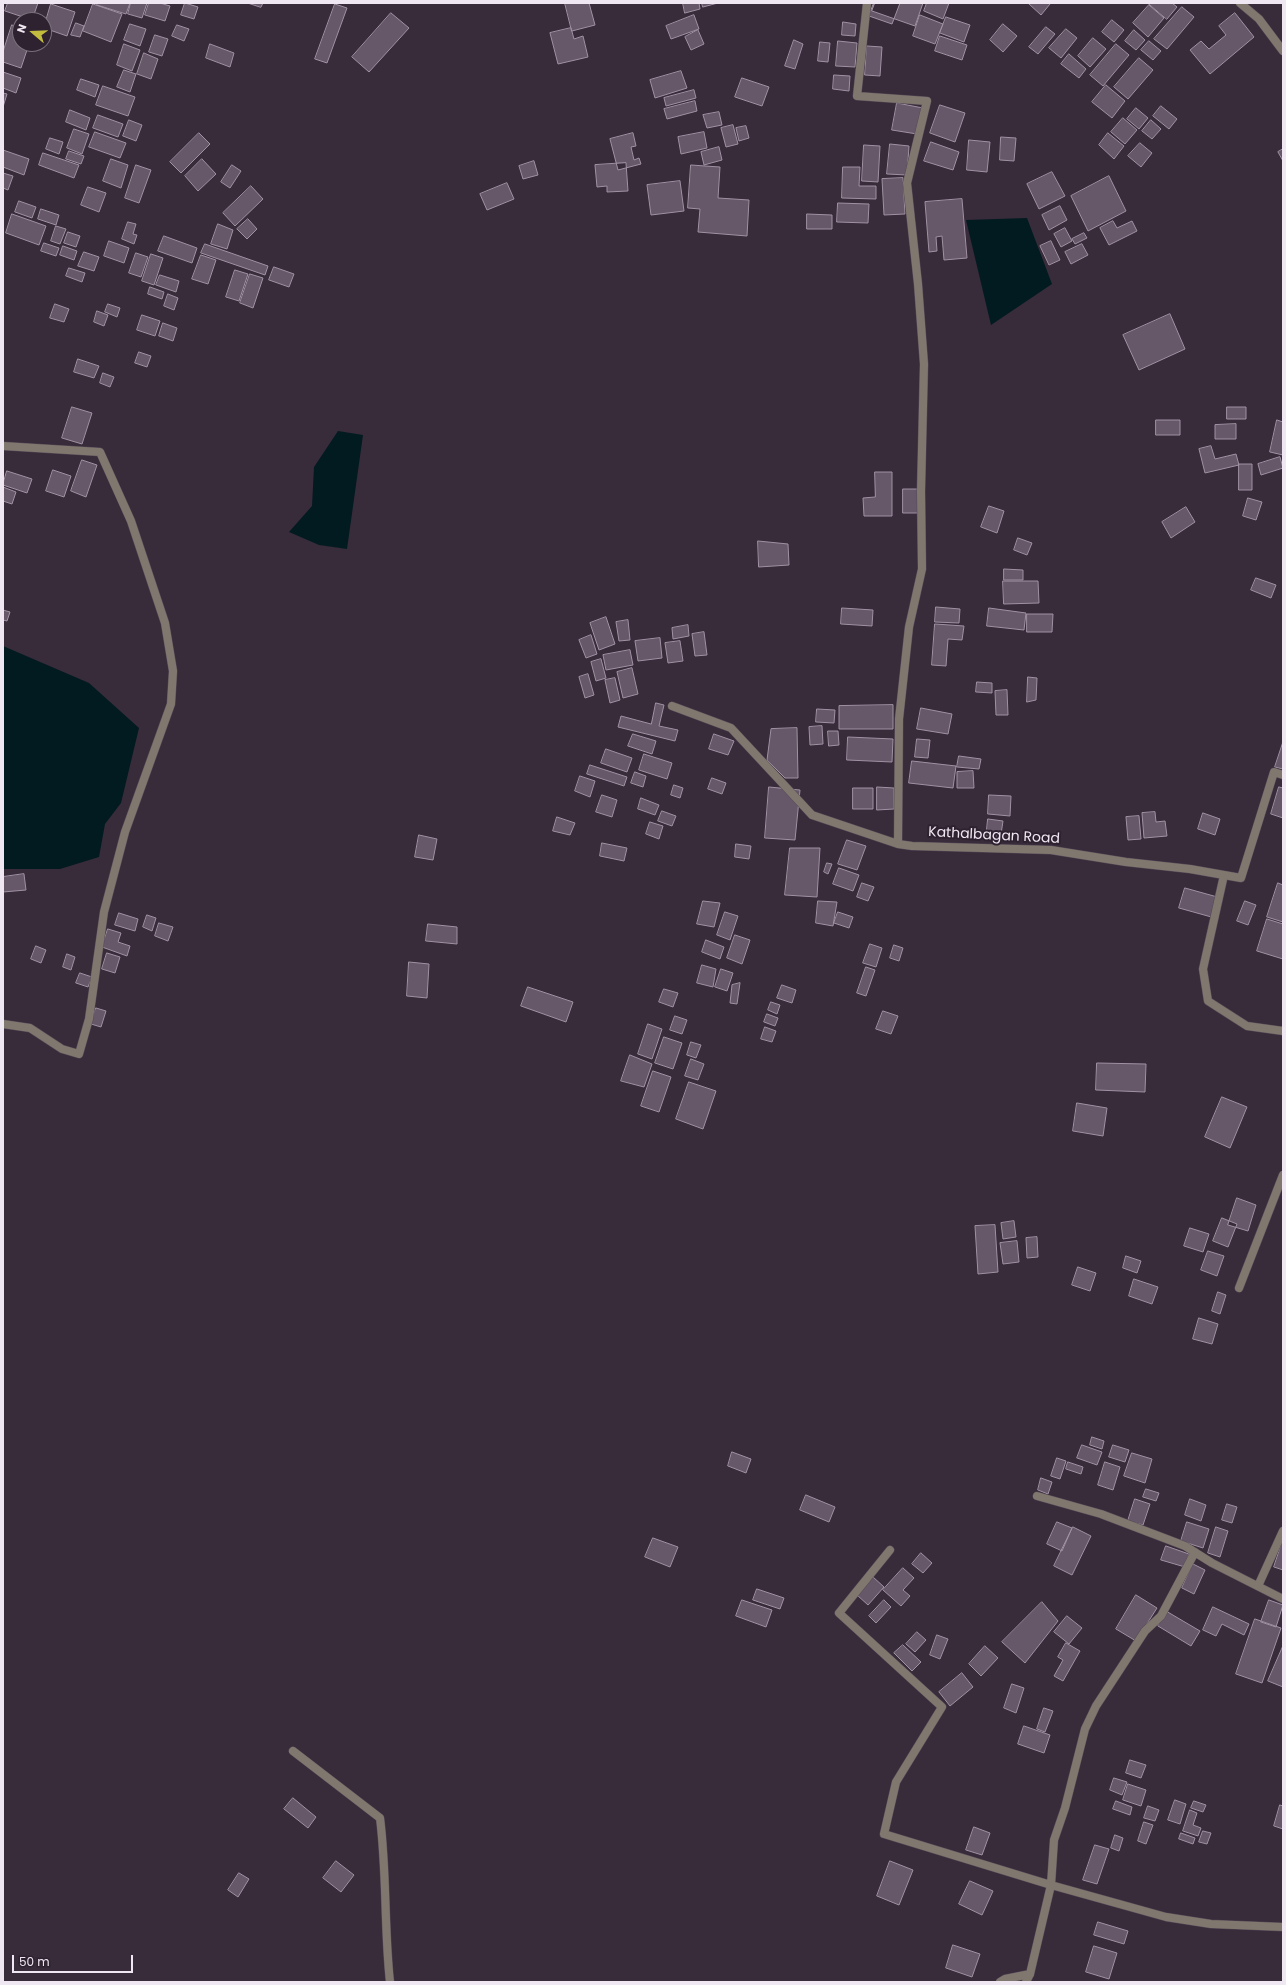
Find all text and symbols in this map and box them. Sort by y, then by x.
north arrow [12,12,52,52]
text: N [13,22,31,35]
street label: Kathalbagan Road [928,824,1060,848]
scale bar [14,1947,135,1973]
text: 50 m [19,1953,50,1970]

